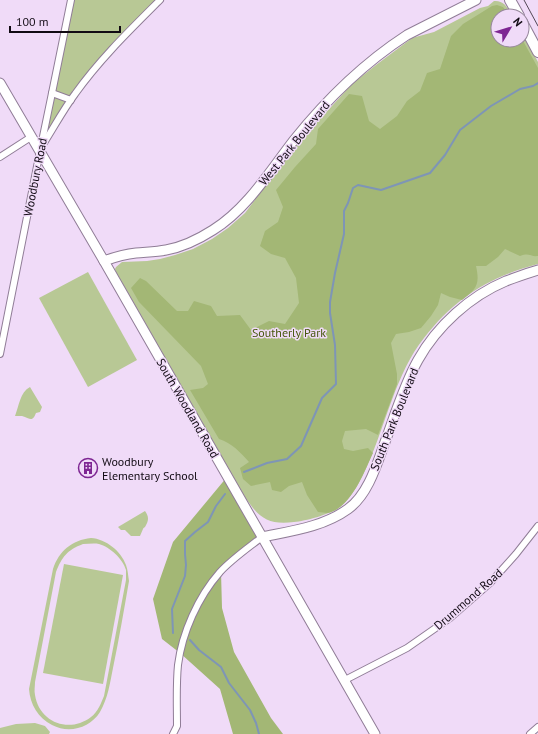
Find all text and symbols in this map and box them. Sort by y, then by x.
scale bar [10,8,120,34]
north arrow [490,8,530,48]
text: 100 m [16,14,49,29]
text: N [510,15,526,29]
street label: West Park Boulevard [255,98,333,188]
street label: Woodbury Road [20,137,50,217]
park label: Southerly Park [252,325,326,340]
street label: South Woodland Road [153,355,223,461]
street label: South Park Boulevard [367,365,421,473]
place label: Woodbury Elementary School [102,454,198,483]
building icon: Woodbury Elementary School [77,457,99,479]
street label: Drummond Road [431,565,505,633]

